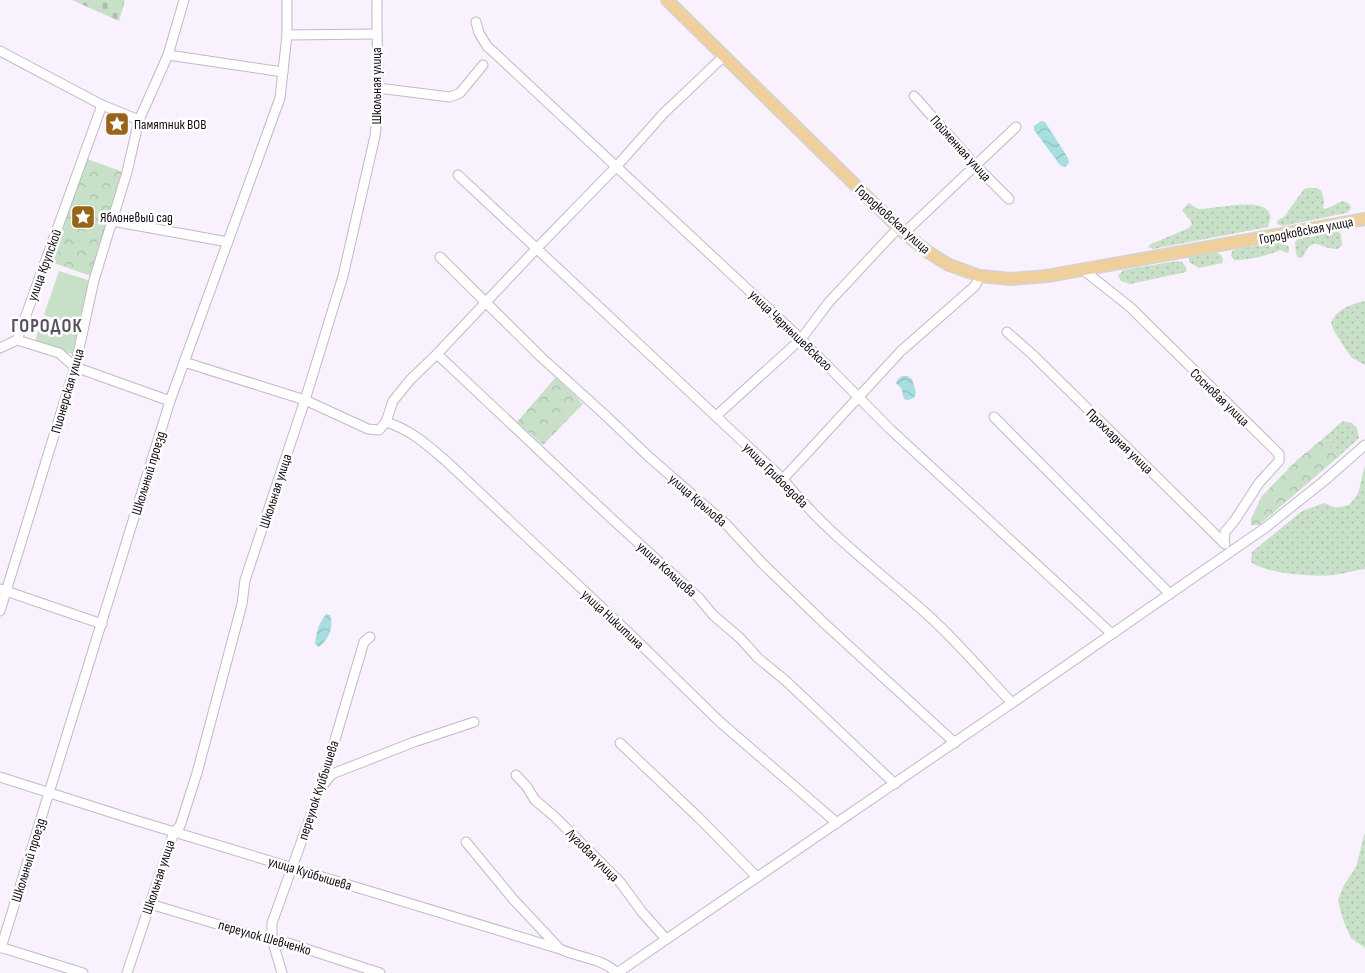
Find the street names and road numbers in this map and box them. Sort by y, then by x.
street label: Школьная улица [368,47,385,125]
street label: Пойменная улица [926,112,995,185]
street label: Городковская улица [852,181,934,258]
street label: Городковская улица [1258,213,1355,248]
street label: улица Крупской [24,227,65,303]
street label: улица Чернышевского [745,286,836,375]
street label: Пионерская улица [47,347,88,435]
street label: Сосновая улица [1186,365,1253,430]
street label: Прохладная улица [1083,405,1157,478]
street label: Школьный проезд [128,429,169,517]
street label: улица Грибоедова [739,439,812,512]
street label: Школьная улица [255,452,295,530]
street label: улица Крылова [665,470,730,530]
street label: улица Кольцова [633,538,700,601]
street label: улица Никитина [578,586,648,653]
street label: переулок Куйбышева [294,738,343,842]
street label: Школьный проезд [8,816,49,904]
street label: Луговая улица [562,825,623,885]
street label: Школьная улица [138,838,178,916]
street label: улица Куйбышева [266,853,354,894]
street label: переулок Шевченко [217,916,313,959]

